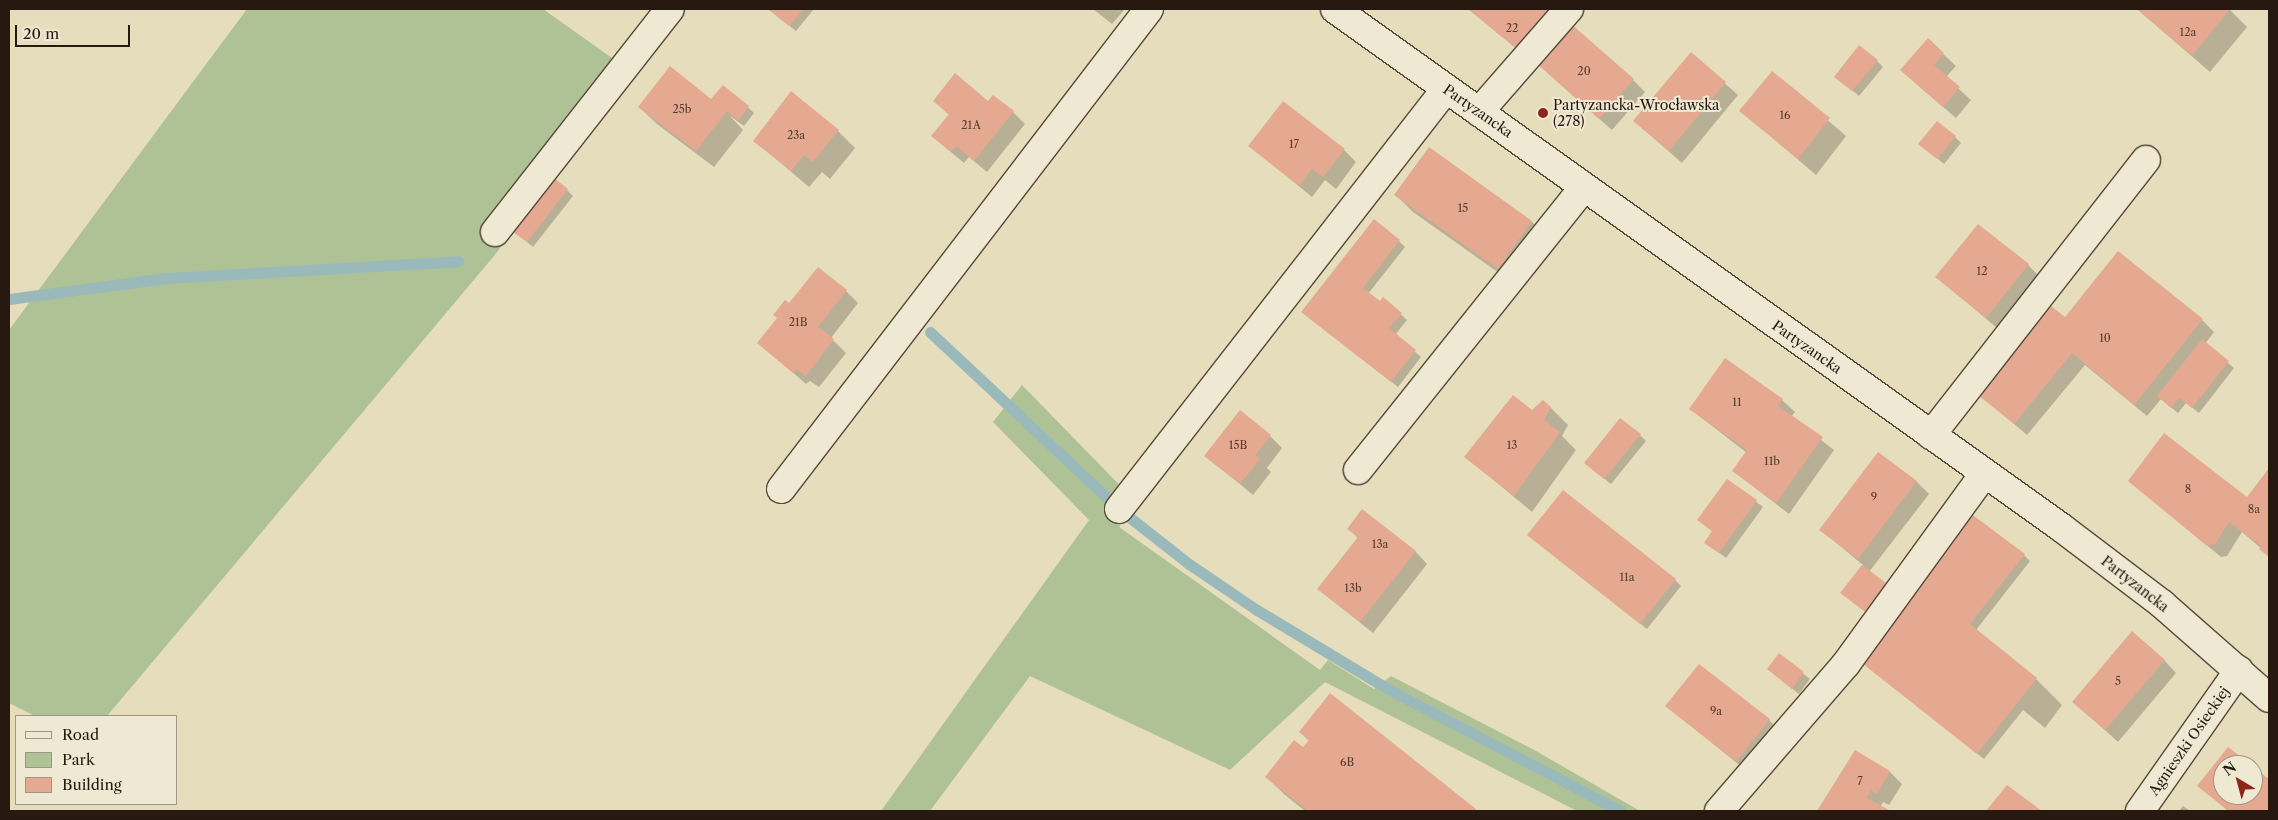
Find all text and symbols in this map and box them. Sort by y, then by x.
scale bar [18,15,132,47]
house number: 22 [1506,21,1518,35]
text: 20 m [23,24,59,43]
house number: 12a [2180,25,2196,39]
house number: 20 [1577,64,1591,78]
street label: Partyzancka [1440,81,1516,141]
place label: Partyzancka-Wrocławska (278) [1553,97,1719,130]
house number: 25b [673,102,691,116]
marker: Partyzancka-Wrocławska (278) [1537,107,1549,119]
house number: 16 [1779,108,1791,122]
house number: 21A [961,118,981,132]
house number: 23a [787,128,805,142]
house number: 17 [1289,137,1299,151]
house number: 15 [1458,201,1468,215]
house number: 12 [1977,264,1987,278]
house number: 21B [789,315,807,329]
street label: Partyzancka [1769,317,1845,377]
house number: 10 [2099,331,2111,345]
house number: 11 [1732,395,1742,409]
house number: 15B [1229,438,1247,452]
house number: 13 [1507,438,1517,452]
house number: 11b [1764,454,1780,468]
house number: 8 [2185,482,2191,496]
house number: 9 [1871,490,1877,504]
house number: 8a [2248,502,2260,516]
house number: 13a [1372,537,1388,551]
street label: Partyzancka [2098,552,2172,616]
house number: 11a [1619,570,1635,584]
house number: 13b [1344,581,1362,595]
house number: 5 [2115,674,2121,688]
street label: Agnieszki Osieckiej [2145,683,2233,799]
house number: 9a [1710,704,1722,718]
legend [15,715,178,805]
text: Road [62,725,99,744]
text: Park [62,750,95,769]
house number: 6B [1340,755,1354,769]
north arrow [2213,755,2263,805]
text: N [2219,758,2240,780]
house number: 7 [1857,774,1863,788]
text: Building [62,775,122,794]

